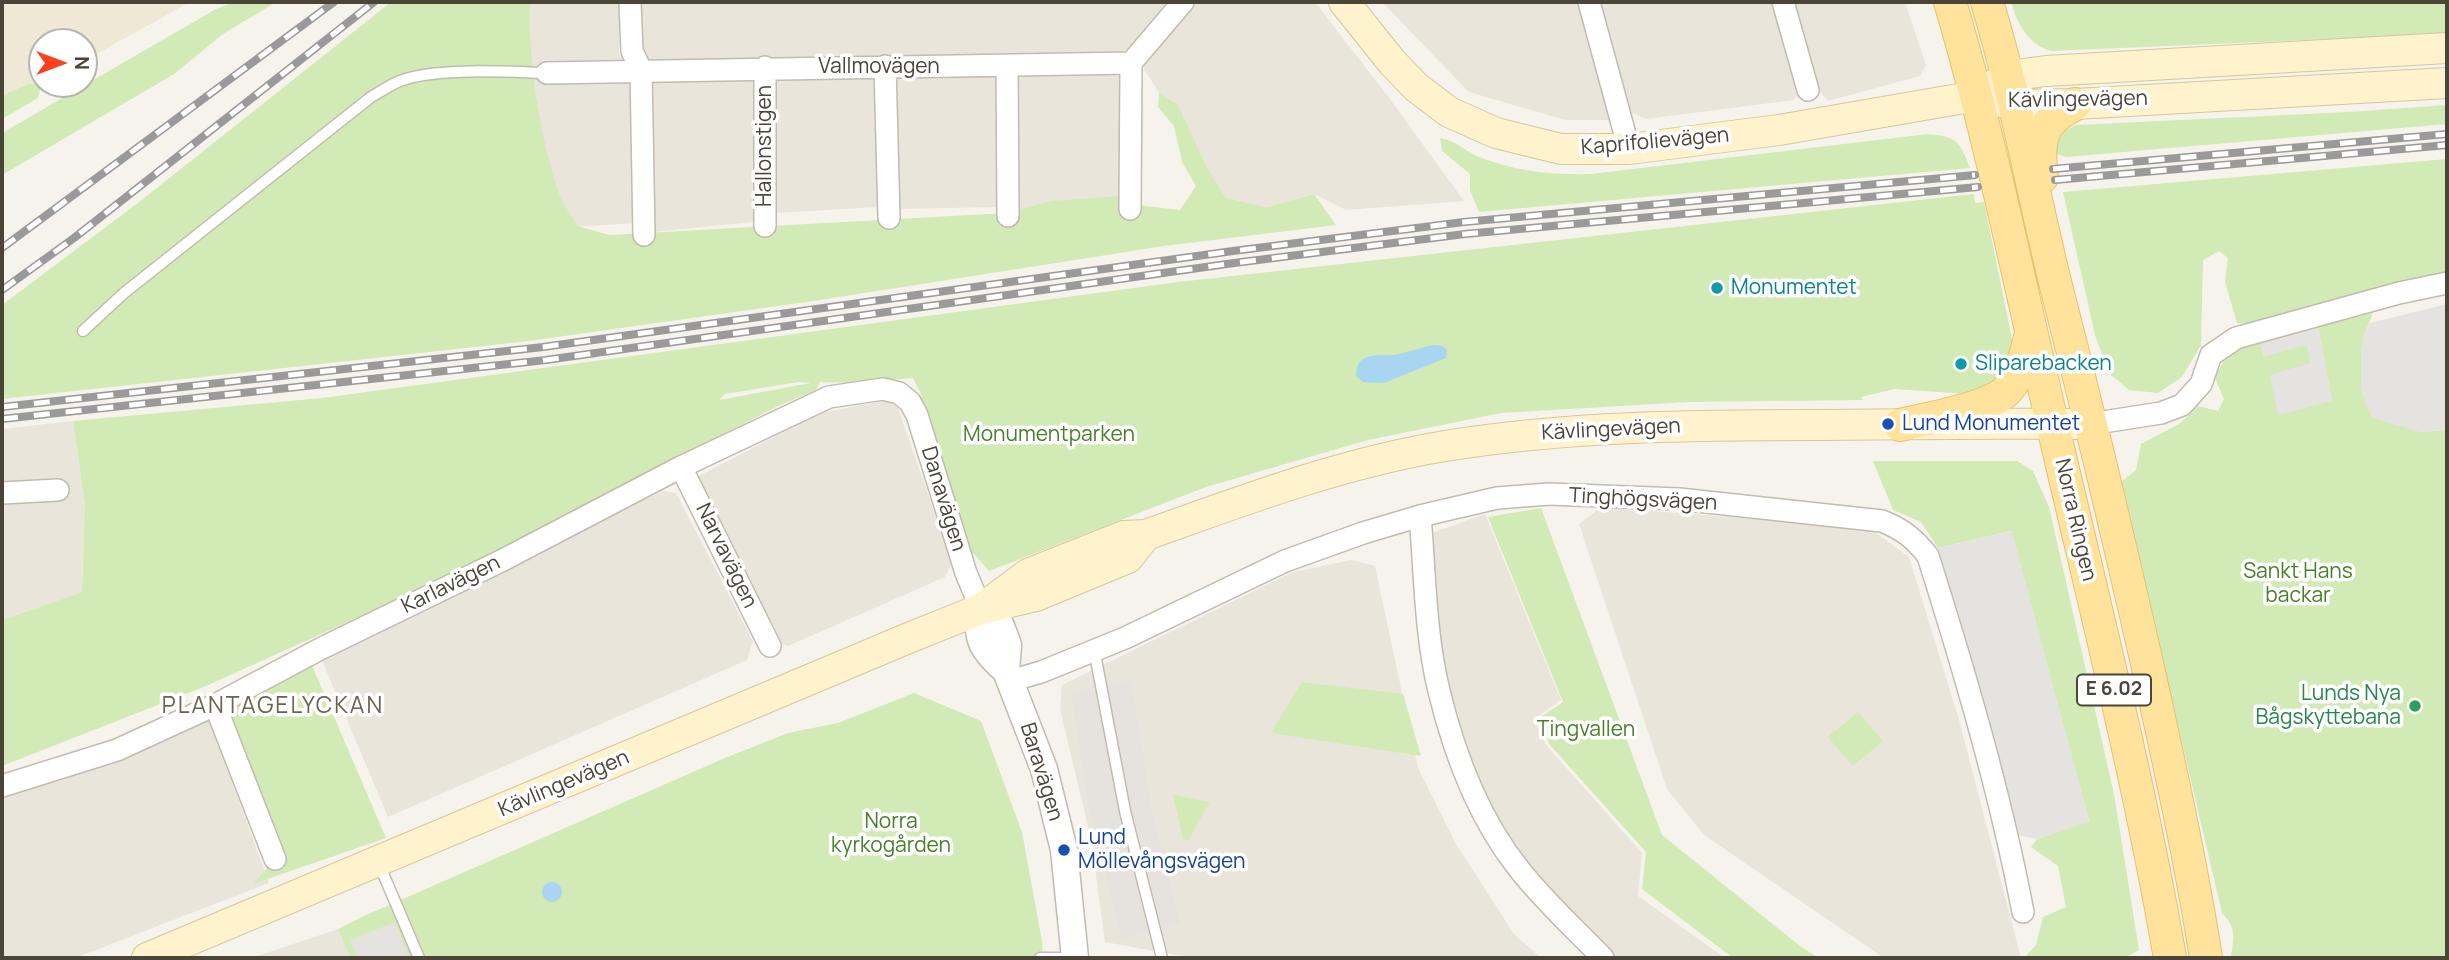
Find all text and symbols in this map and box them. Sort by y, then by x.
north arrow [28,28,98,98]
street label: Vallmovägen [818,54,940,80]
text: N [69,56,95,70]
street label: Hallonstigen [752,85,778,207]
street label: Kävlingevägen [2008,86,2148,114]
street label: Kaprifolievägen [1580,123,1730,161]
place label: Monumentet [1731,275,1857,301]
marker: Monumentet [1709,280,1725,296]
place label: Sliparebacken [1975,351,2112,377]
marker: Sliparebacken [1953,356,1969,372]
place label: Lund Monumentet [1902,411,2080,437]
street label: Kävlingevägen [1541,414,1681,446]
marker: Lund Monumentet [1880,416,1896,432]
park label: Monumentparken [963,422,1135,448]
street label: Danavägen [915,444,971,554]
street label: Norra Ringen [2049,456,2101,584]
street label: Tinghögsvägen [1568,484,1718,516]
street label: Narvavägen [690,499,762,613]
street label: Karlavägen [398,550,504,620]
park label: Sankt Hans backar [2243,559,2353,609]
road number: E 6.02 [2077,674,2151,706]
place label: Lunds Nya Bågskyttebana [2255,681,2401,731]
district label: PLANTAGELYCKAN [164,693,382,721]
marker: Lunds Nya Bågskyttebana [2407,698,2423,714]
park label: Tingvallen [1537,717,1635,743]
street label: Baravägen [1014,720,1068,824]
street label: Kävlingevägen [495,745,633,823]
park label: Norra kyrkogården [831,809,951,859]
place label: Lund Möllevångsvägen [1078,825,1246,875]
marker: Lund Möllevångsvägen [1056,842,1072,858]

